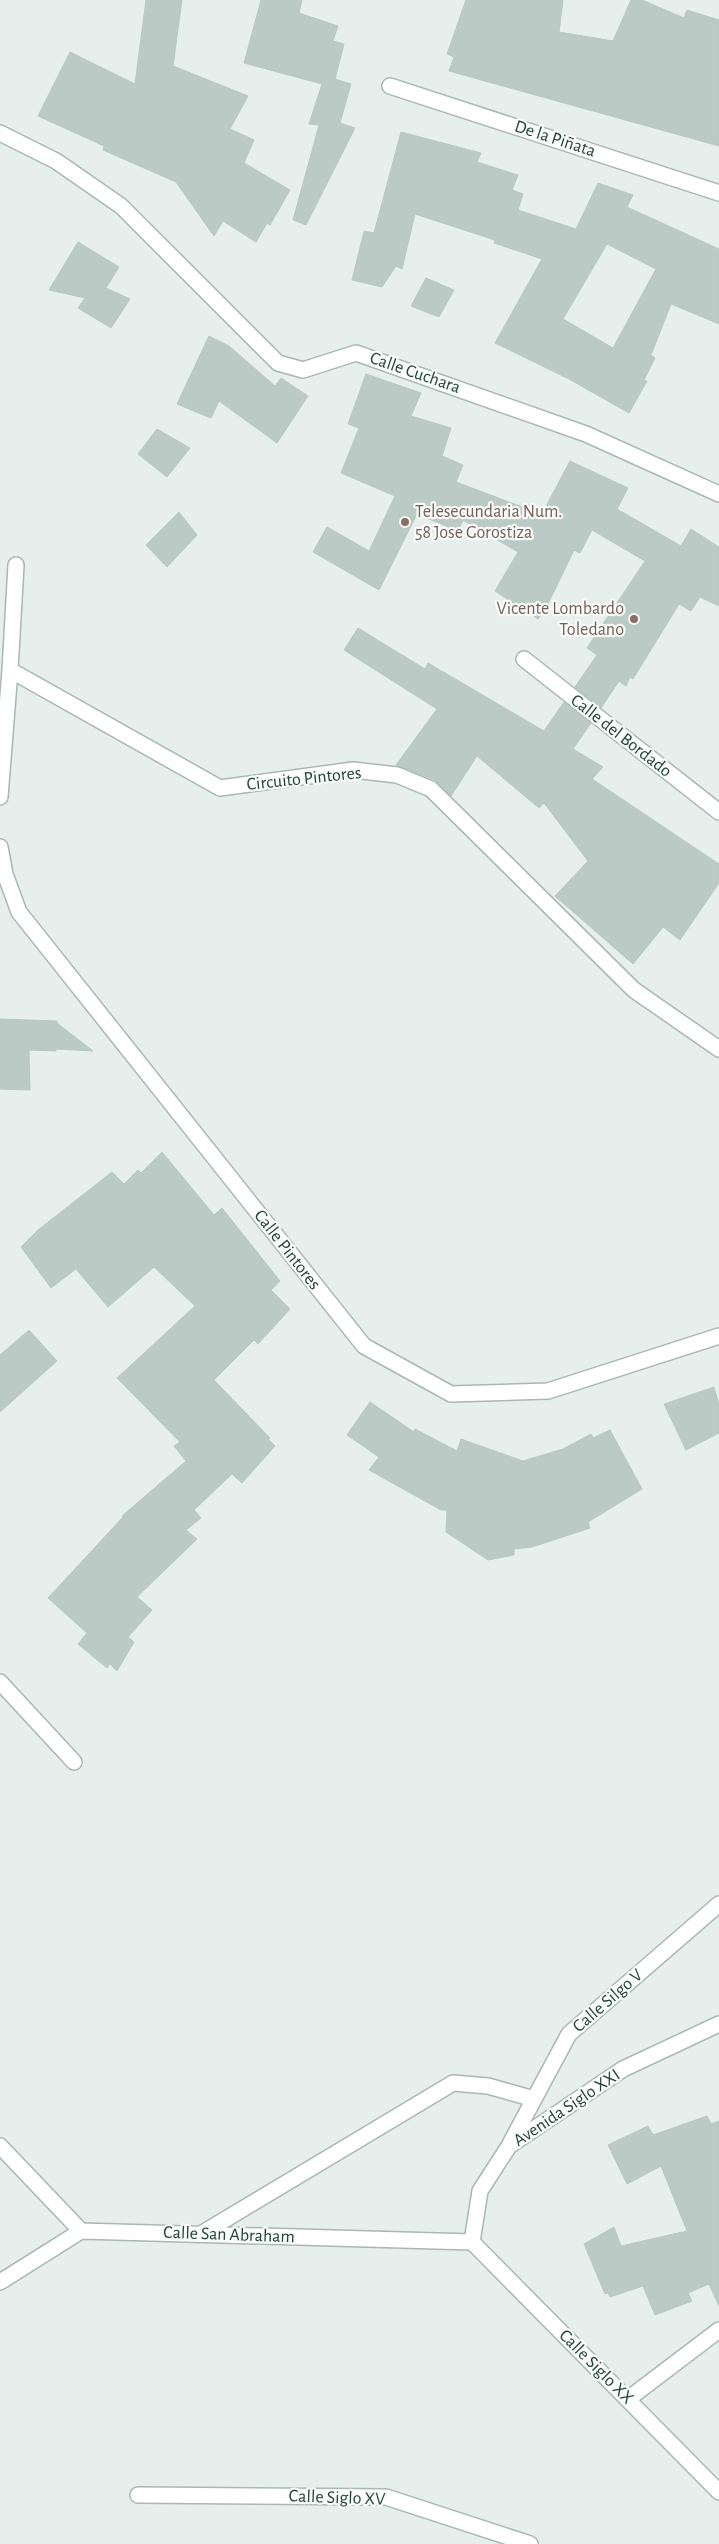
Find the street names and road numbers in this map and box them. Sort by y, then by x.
street label: De la Piñata [512,117,598,161]
street label: Calle Cuchara [367,349,463,397]
street label: Calle del Bordado [567,691,675,781]
street label: Circuito Pintores [246,764,362,794]
street label: Calle Pintores [250,1207,324,1293]
street label: Calle Silgo V [570,1965,647,2036]
street label: Avenida Siglo XXI [511,2066,623,2150]
street label: Calle San Abraham [163,2224,295,2246]
street label: Calle Siglo XX [555,2326,637,2408]
street label: Calle Siglo XV [288,2487,386,2509]

